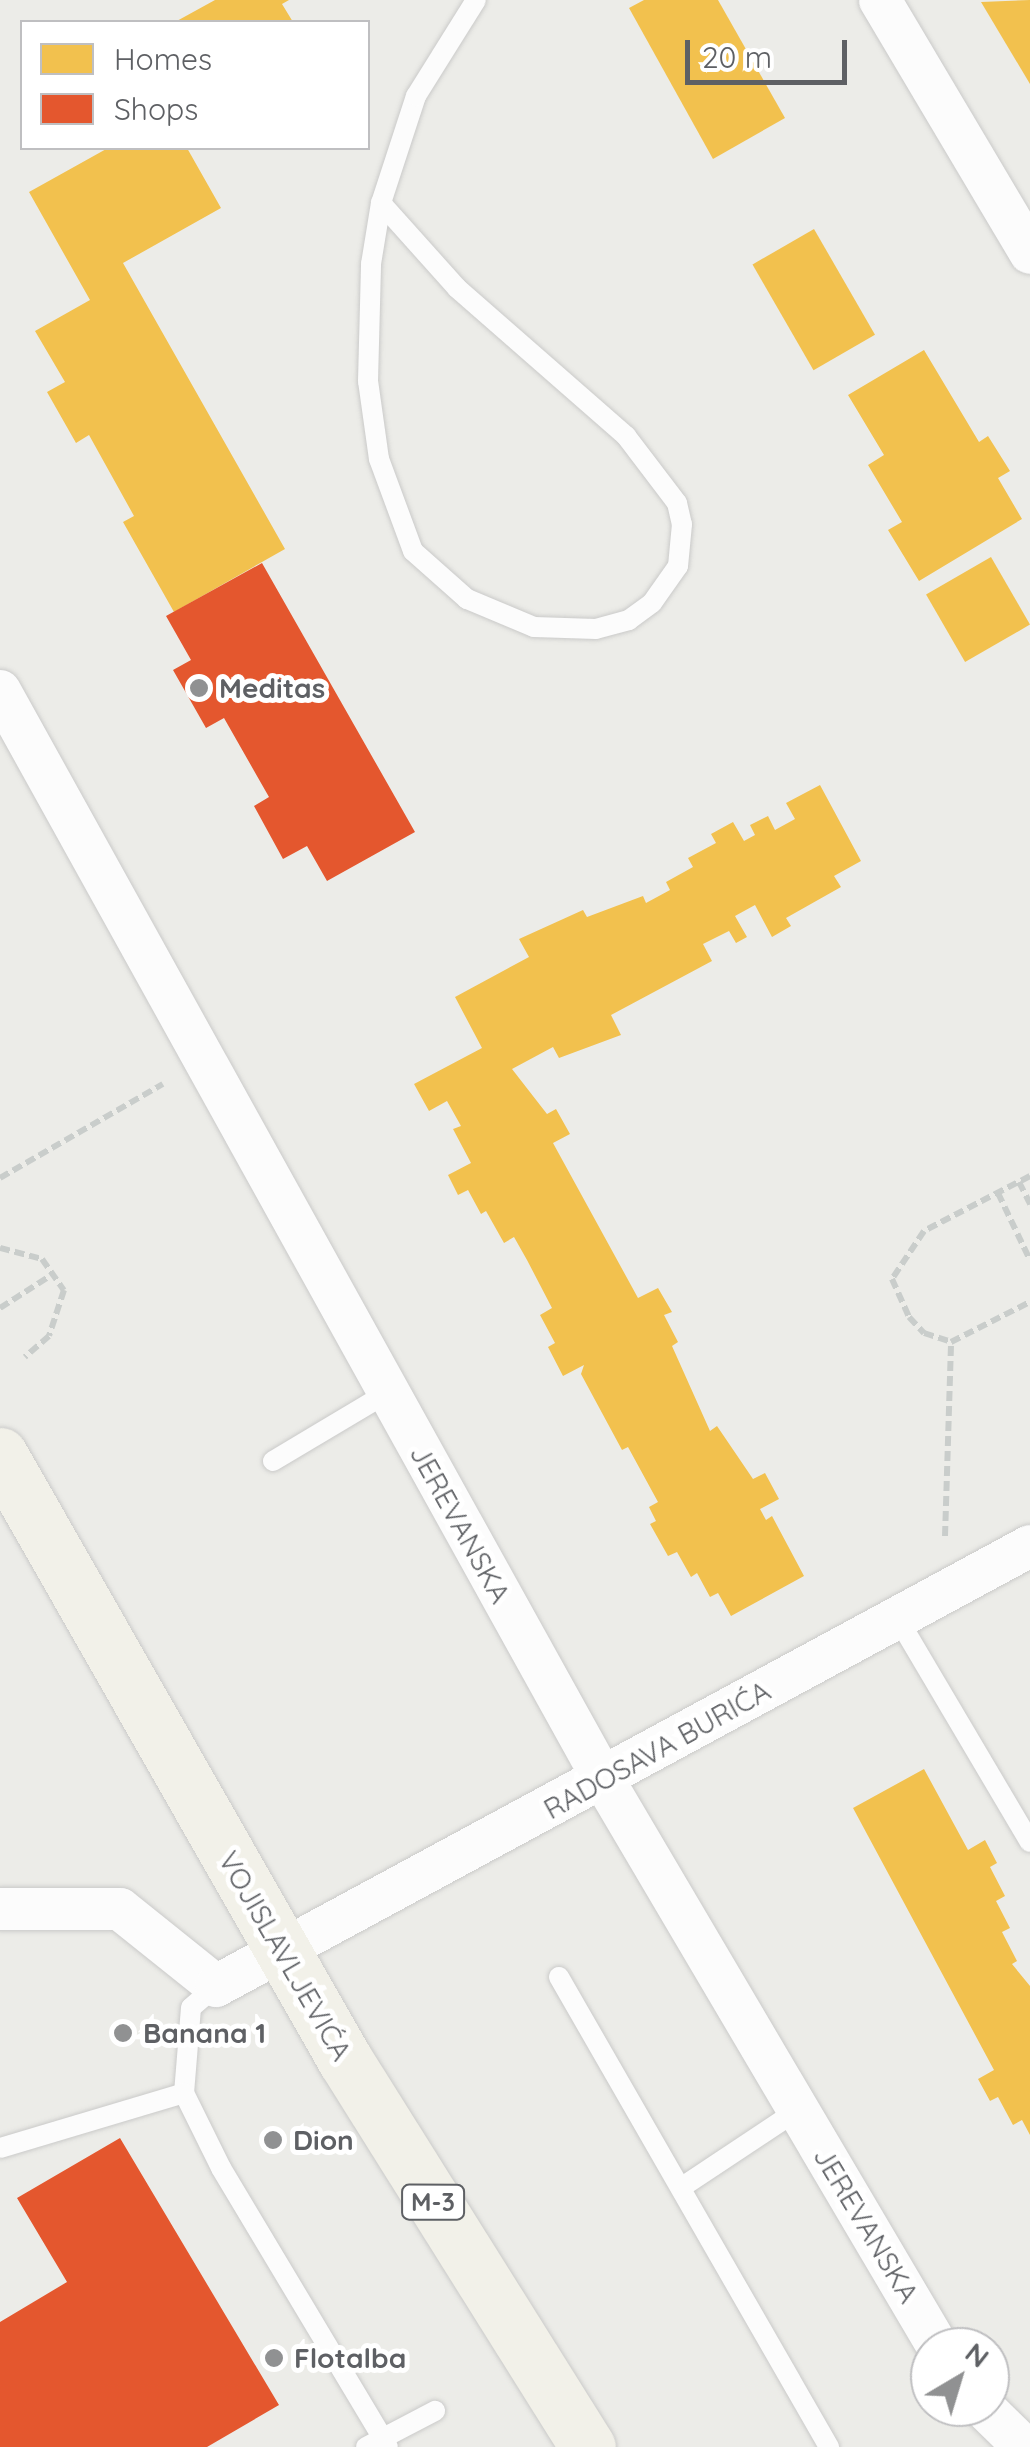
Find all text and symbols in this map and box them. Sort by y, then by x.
legend [20,20,370,150]
scale bar [690,20,852,82]
text: 20 m [702,38,772,76]
text: Homes [114,40,212,78]
text: Shops [114,90,198,128]
place label: Meditas [219,671,325,705]
marker: Meditas [188,677,210,699]
street label: JEREVANSKA [403,1439,517,1609]
street label: RADOSAVA BURIĆA [538,1674,776,1826]
street label: VOJISLAVLJEVIĆA [211,1845,359,2067]
place label: Banana 1 [143,2016,266,2050]
marker: Banana 1 [112,2022,134,2044]
place label: Dion [293,2123,354,2157]
marker: Dion [262,2129,284,2151]
street label: JEREVANSKA [806,2141,926,2309]
road number: M-3 [400,2182,466,2222]
north arrow [910,2327,1010,2427]
text: N [959,2334,996,2375]
place label: Flotalba [294,2341,406,2375]
marker: Flotalba [263,2347,285,2369]

